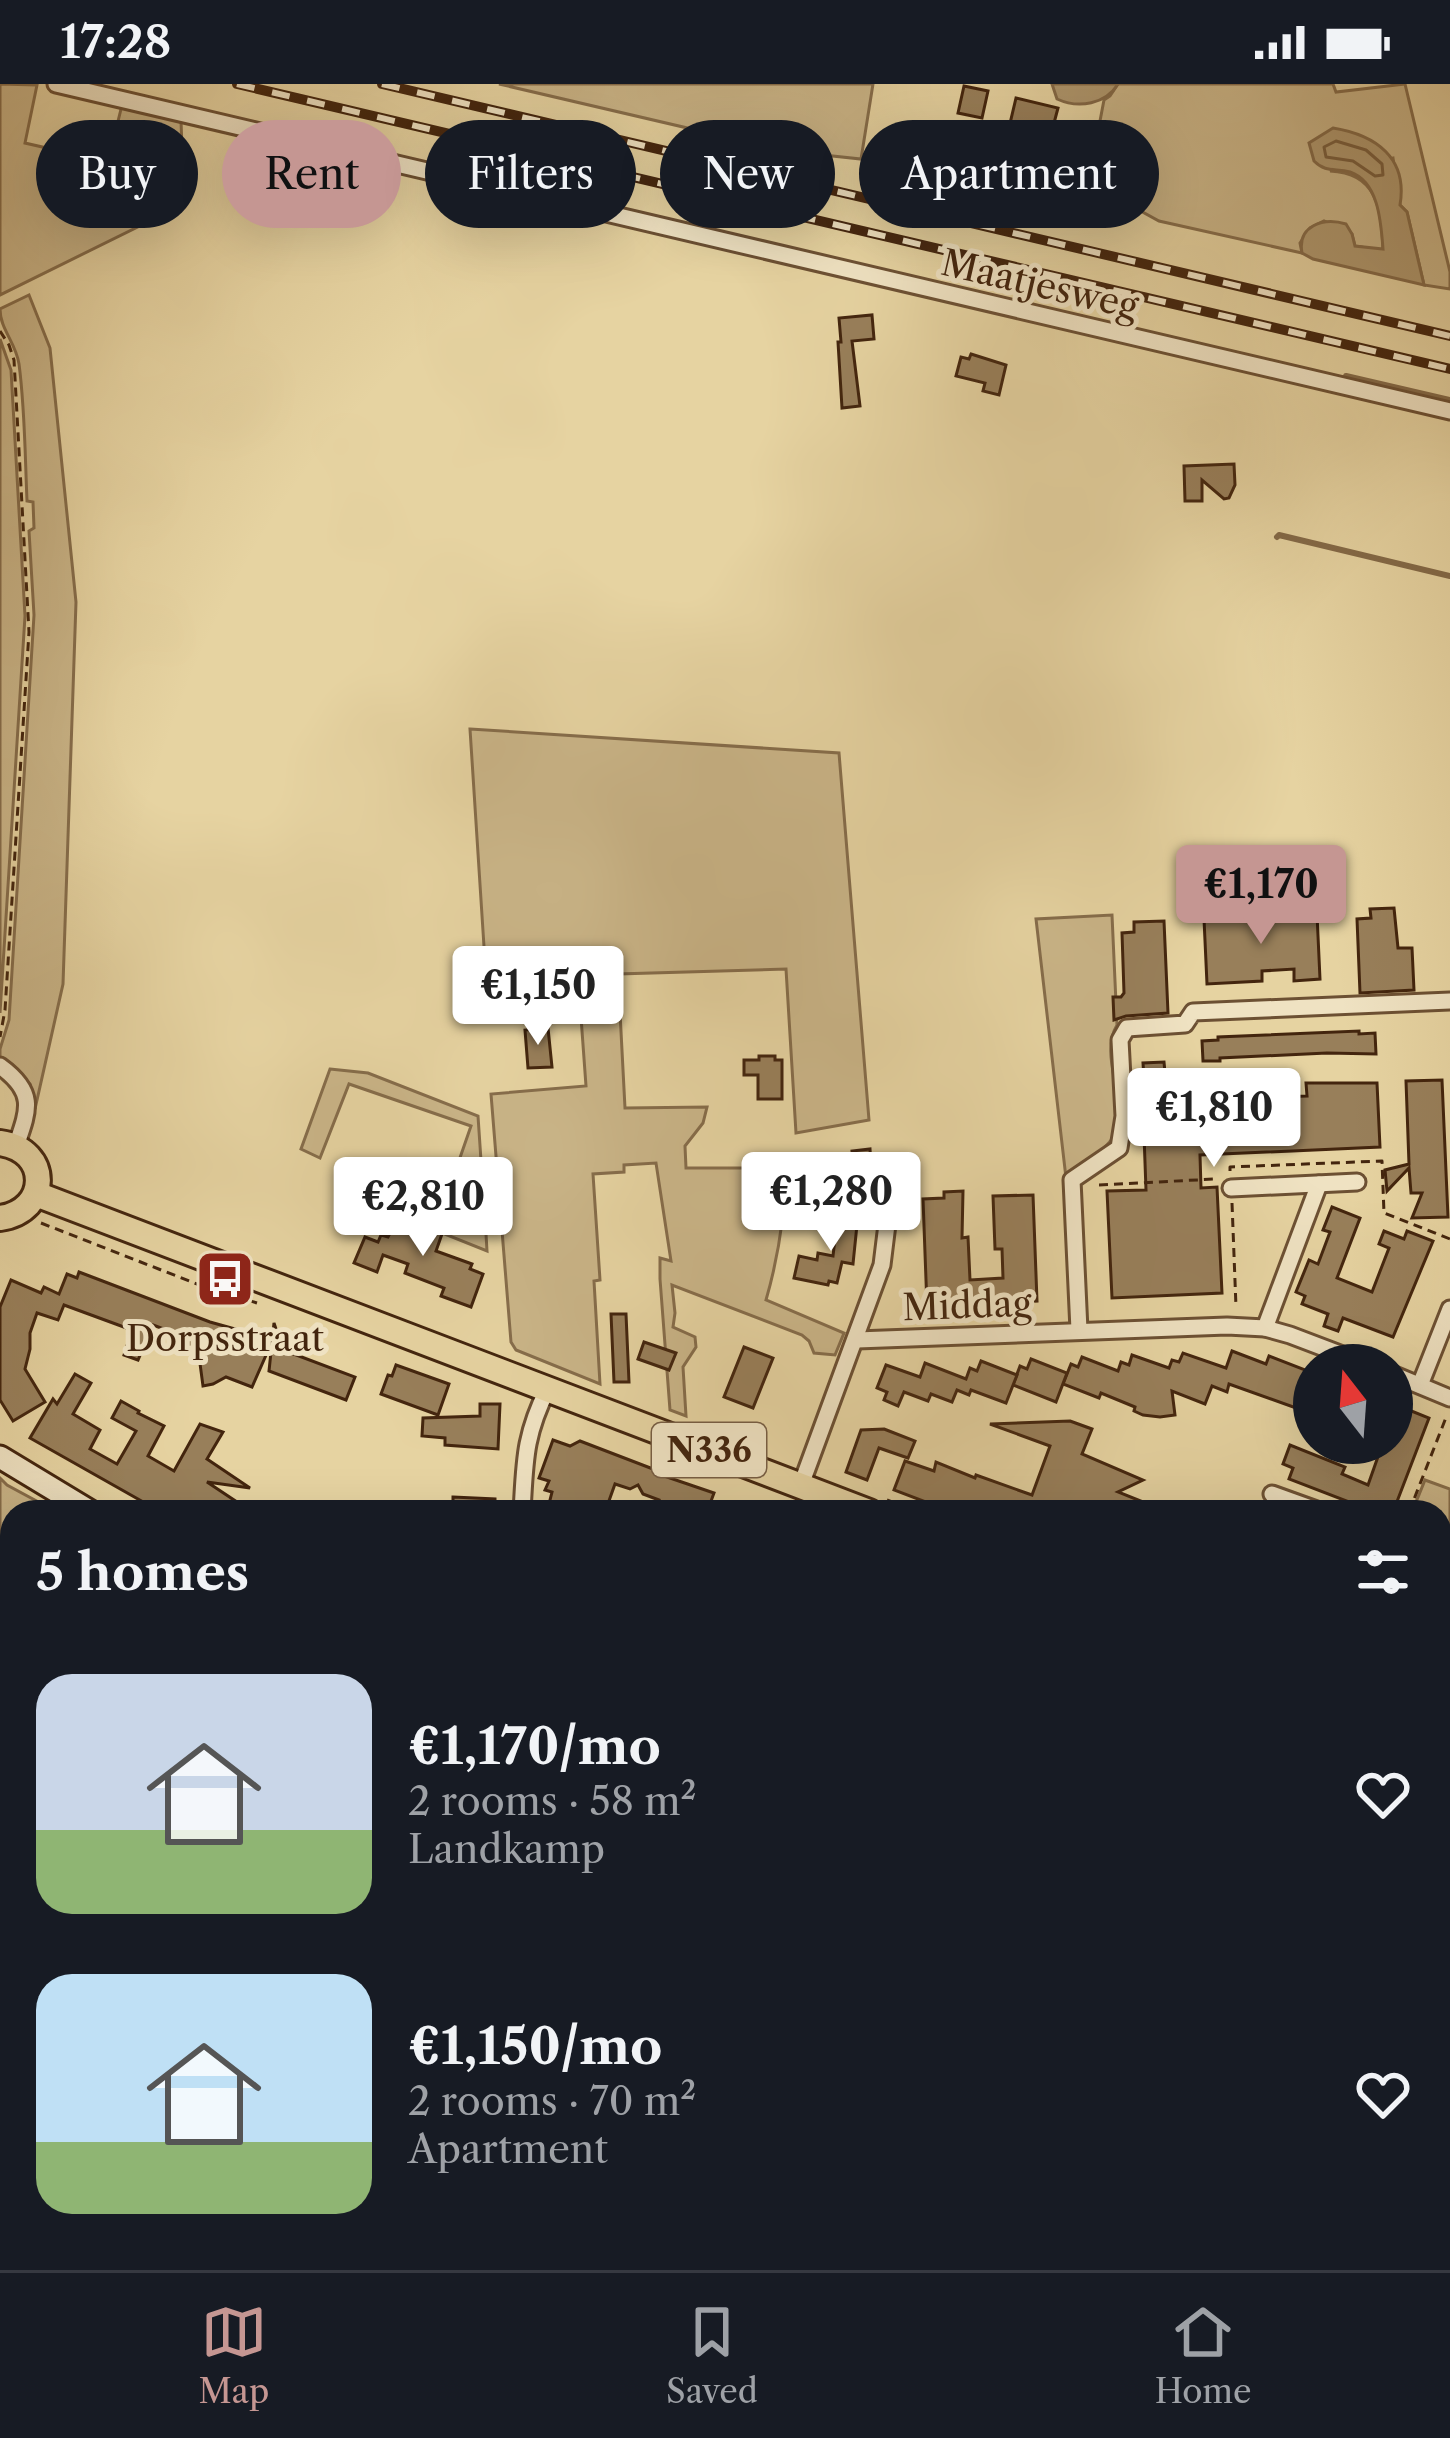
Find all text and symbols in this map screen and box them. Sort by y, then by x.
text: 17:28 [60,14,171,70]
chip: Buy [36,120,198,228]
chip: Rent [222,120,401,228]
chip: Filters [425,120,636,228]
chip: New [660,120,835,228]
chip: Apartment [859,120,1159,228]
street label: Maatjesweg [937,240,1144,328]
pin: €1,170 [1163,845,1359,947]
text: €1,170 [1203,860,1319,908]
pin: €1,150 [440,946,636,1048]
text: €1,150 [480,961,596,1009]
pin: €1,810 [1116,1068,1312,1170]
text: €1,810 [1154,1083,1274,1131]
pin: €1,280 [733,1152,929,1254]
pin: €2,810 [325,1157,521,1259]
text: €1,280 [769,1167,893,1215]
text: €2,810 [361,1172,485,1220]
bus stop icon: Dorpsstraat [194,1248,256,1310]
street label: Middag [902,1281,1033,1329]
place label: Dorpsstraat [126,1316,324,1360]
north arrow [1293,1344,1413,1464]
map controls [1293,1344,1413,1464]
road number: N336 [652,1423,766,1477]
icon: filters [1350,1539,1416,1605]
text: 5 homes [36,1541,249,1603]
text: €1,170/mo [408,1715,661,1777]
icon: home [132,1722,276,1866]
icon: heart [1350,1761,1416,1827]
text: 2 rooms · 58 m² [408,1777,697,1825]
text: Landkamp [408,1825,605,1873]
text: €1,150/mo [408,2015,662,2077]
icon: home [132,2022,276,2166]
icon: heart [1350,2061,1416,2127]
text: 2 rooms · 70 m² [408,2077,696,2125]
text: Apartment [408,2125,608,2173]
tab: Map [198,2299,269,2412]
tab: Saved [666,2299,758,2412]
tab: Home [1155,2299,1252,2412]

